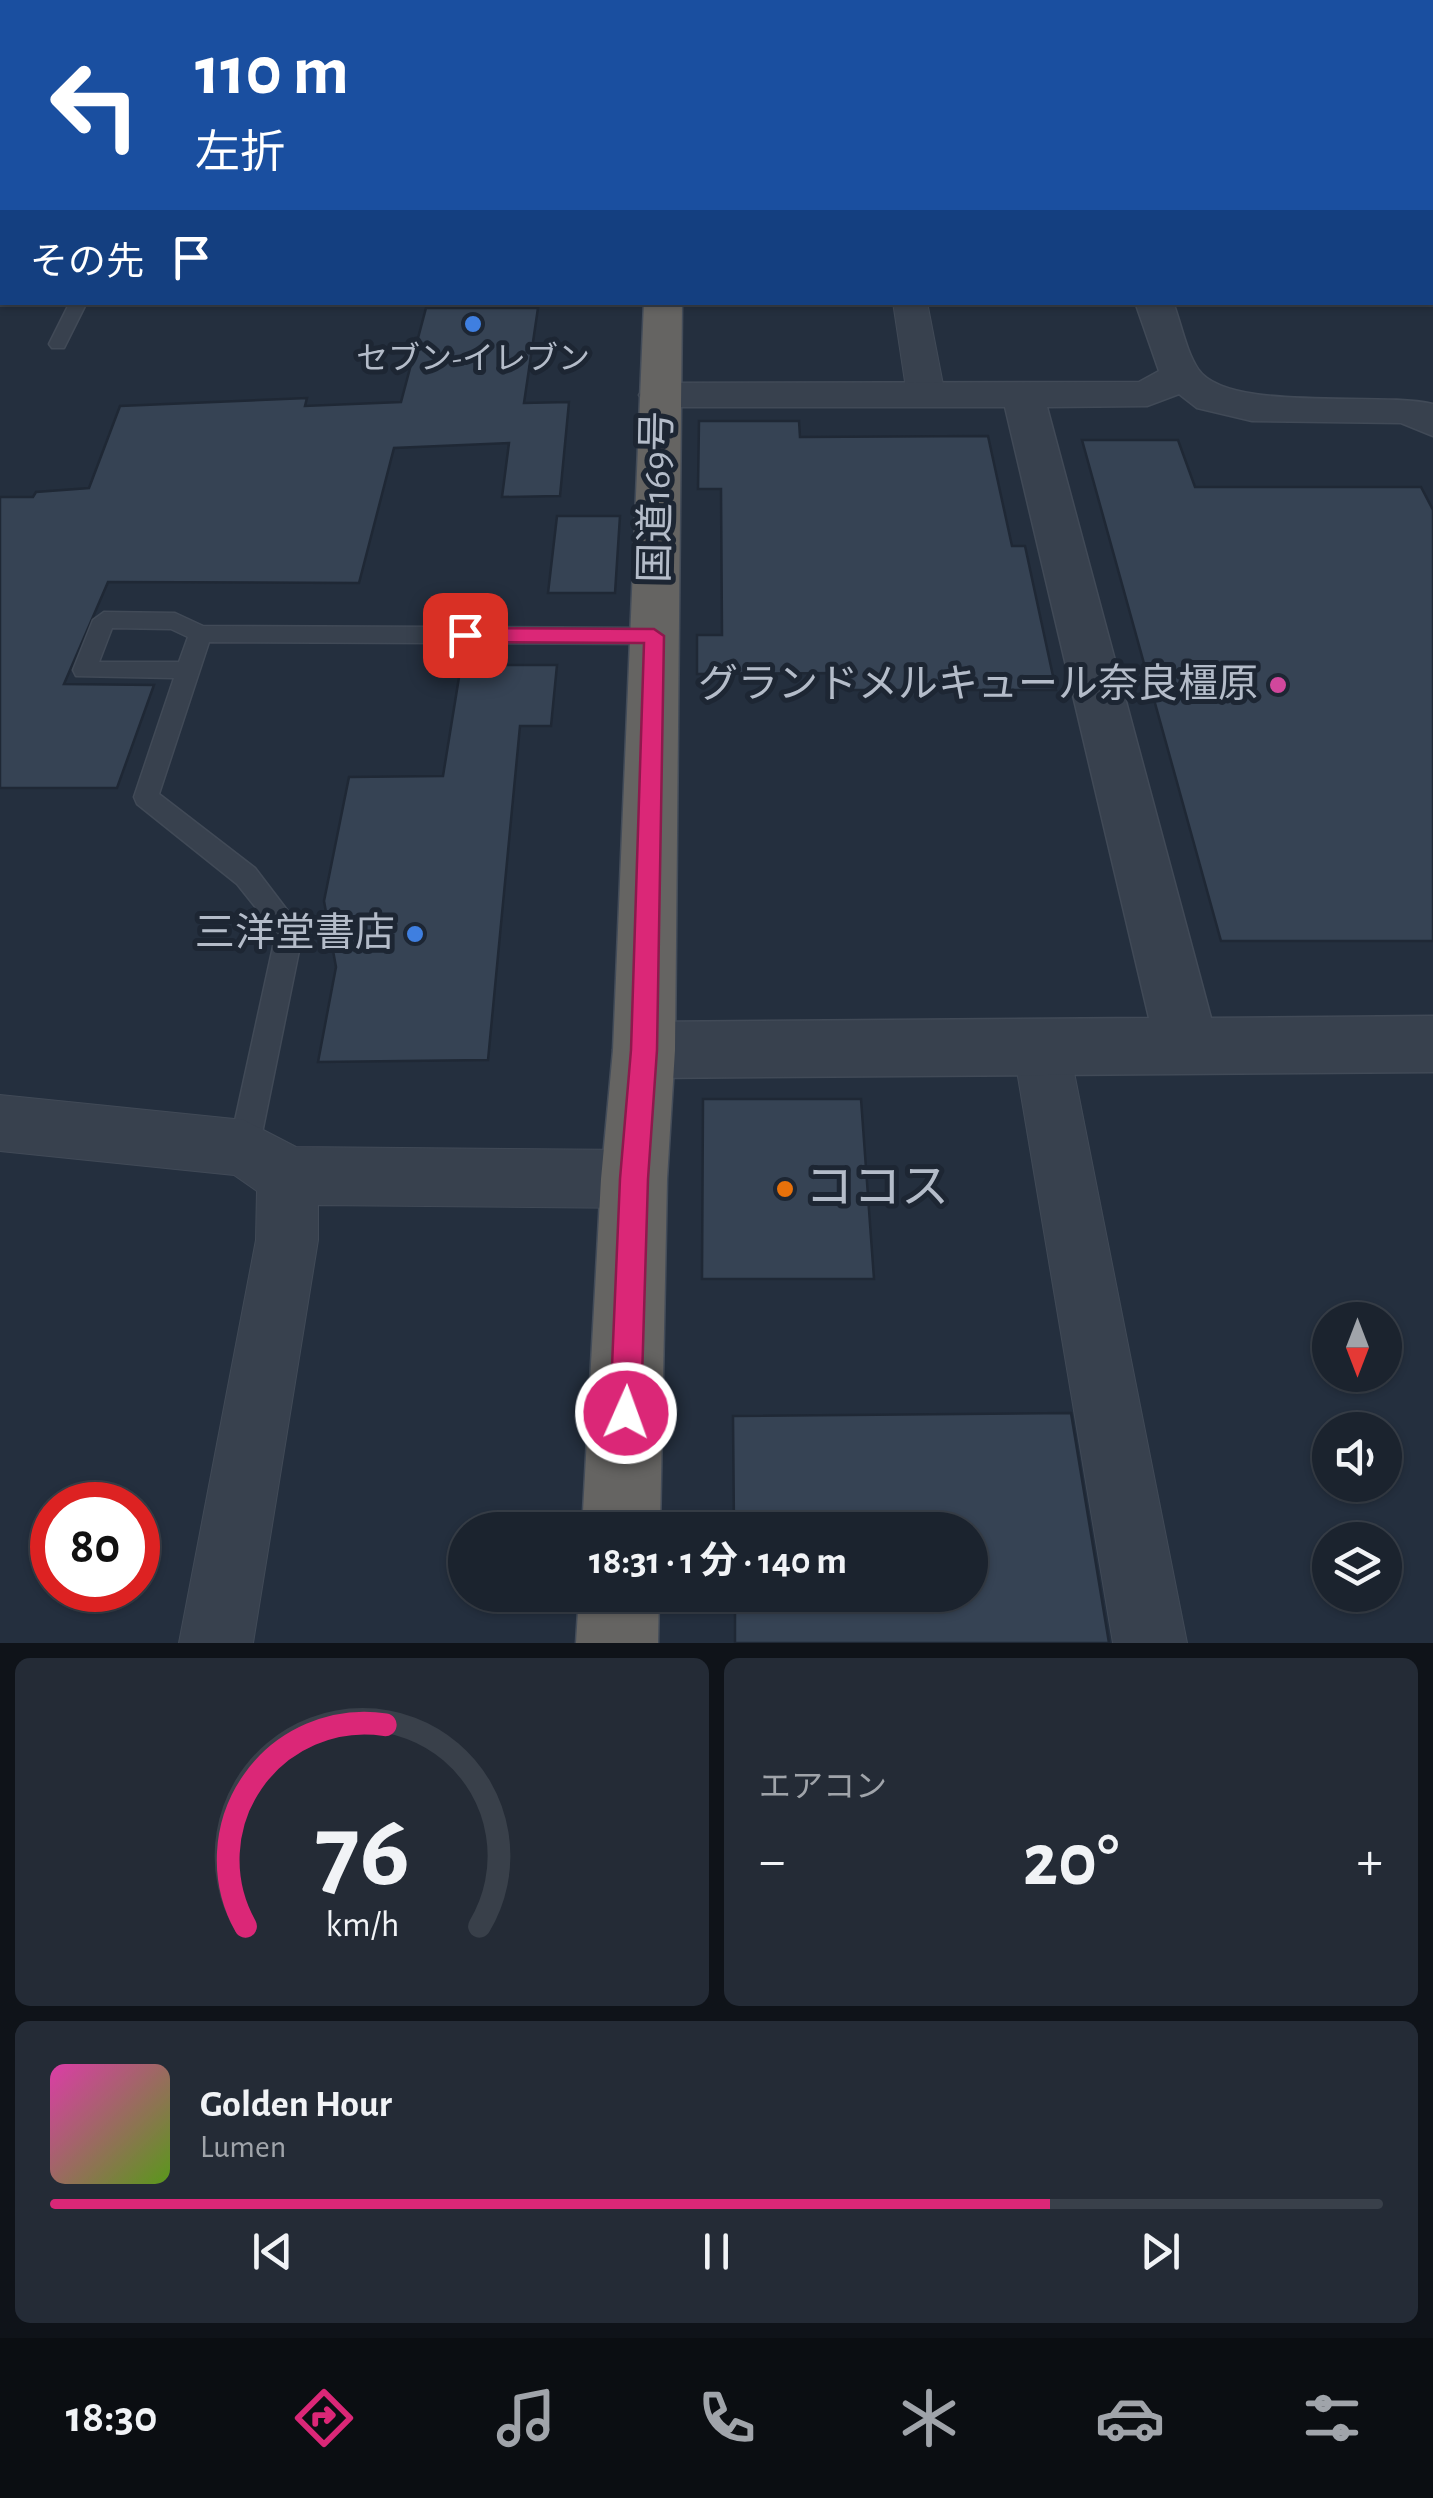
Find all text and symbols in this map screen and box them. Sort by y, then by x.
text: 110 m [195,37,349,107]
icon: left [30,40,160,170]
text: 左折 [195,131,285,176]
icon: arrive [164,230,219,285]
text: その先 [30,244,144,282]
marker: セブン-イレブン [462,313,484,335]
place label: セブン-イレブン [356,341,590,375]
street label: 国道169号 [634,411,678,583]
pin [423,593,508,678]
icon: arrive [438,608,493,663]
place label: グランドメルキュール奈良橿原 [698,663,1258,705]
marker: グランドメルキュール奈良橿原 [1267,674,1289,696]
place label: 三洋堂書店 [195,912,395,954]
marker: 三洋堂書店 [404,923,426,945]
place label: ココス [805,1165,949,1213]
marker: ココス [774,1178,796,1200]
north arrow [1312,1302,1402,1392]
map controls [1312,1302,1402,1612]
position arrow [574,1361,678,1465]
button: sound [1312,1412,1402,1502]
speed limit sign: 80 [30,1482,160,1612]
button: layers [1312,1522,1402,1612]
text: 18:31 · 1 分 · 140 m [589,1543,847,1581]
text: エアコン [759,1771,887,1803]
text: 76 [314,1801,410,1905]
text: 20° [1023,1824,1119,1899]
text: − [759,1834,785,1889]
text: + [1357,1834,1383,1889]
text: km/h [325,1907,399,1943]
text: Golden Hour [200,2086,392,2124]
text: Lumen [200,2131,286,2163]
icon: previous [245,2224,300,2279]
icon: pause [689,2224,744,2279]
icon: next [1133,2224,1188,2279]
icon: directions [289,2383,359,2453]
icon: music [491,2383,561,2453]
icon: phone [692,2383,762,2453]
icon: climate [894,2383,964,2453]
icon: car [1095,2383,1165,2453]
icon: filters [1297,2383,1367,2453]
text: 18:30 [66,2395,157,2440]

